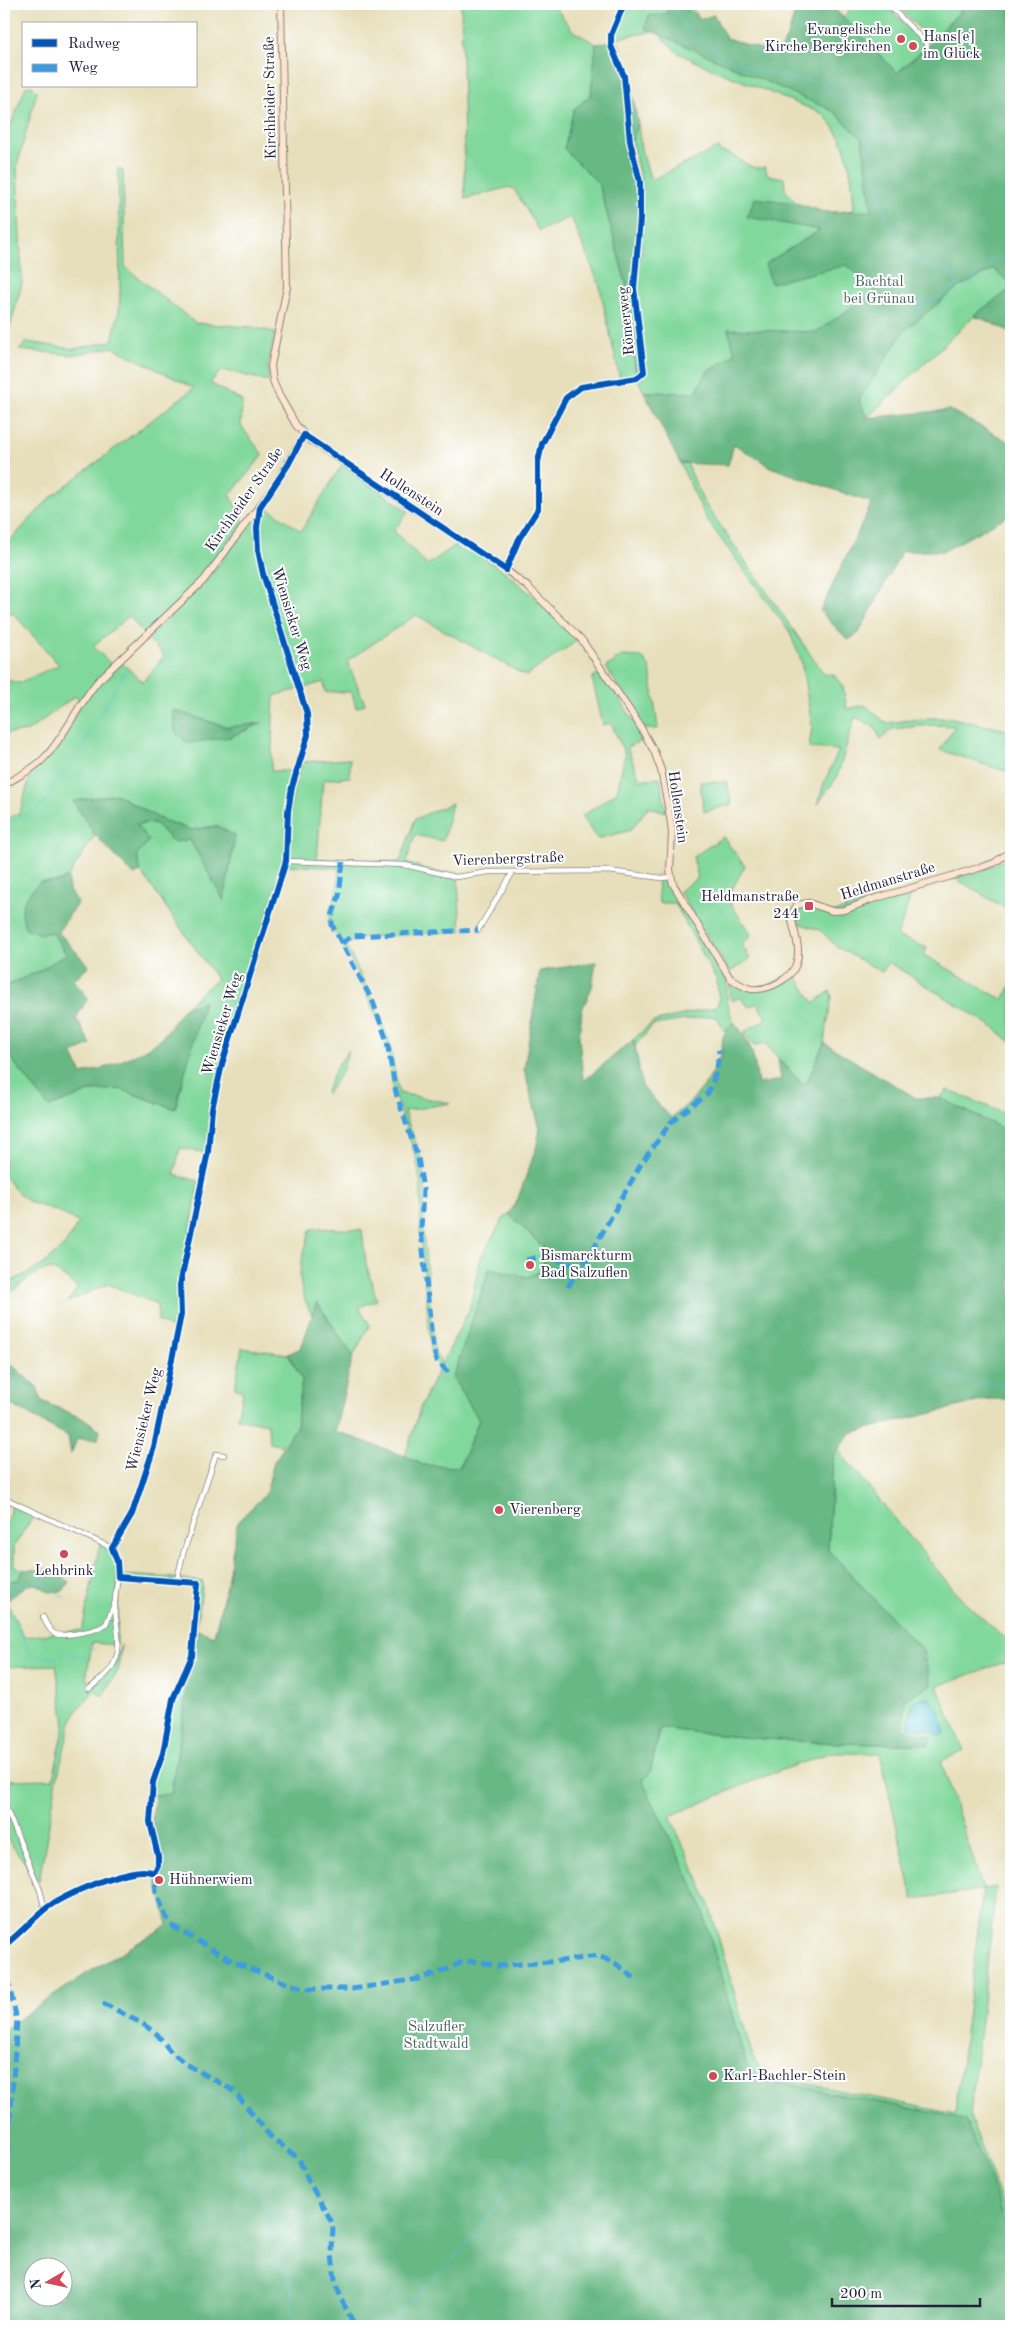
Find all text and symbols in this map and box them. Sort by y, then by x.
legend [22,22,198,88]
place label: Evangelische Kirche Bergkirchen [764,23,891,55]
place label: Hans[e] im Glück [923,30,981,62]
marker: Evangelische Kirche Bergkirchen [895,33,907,45]
street label: Kirchheider Straße [262,36,280,160]
text: Radweg [68,37,120,52]
marker: Hans[e] im Glück [907,40,919,52]
text: Weg [68,61,98,76]
park label: Bachtal bei Grünau [843,275,915,307]
street label: Römerweg [616,286,638,356]
street label: Kirchheider Straße [203,445,287,555]
street label: Hollenstein [376,467,446,519]
street label: Wiensieker Weg [268,566,314,672]
street label: Hollenstein [664,770,690,844]
street label: Vierenbergstraße [452,851,564,869]
street label: Heldmanstraße [839,860,937,904]
place label: Heldmanstraße 244 [701,890,799,922]
marker: Heldmanstraße 244 [803,900,815,912]
street label: Wiensieker Weg [200,971,246,1077]
place label: Bismarckturm Bad Salzuflen [540,1249,632,1281]
marker: Bismarckturm Bad Salzuflen [524,1259,536,1271]
street label: Wiensieker Weg [125,1367,165,1473]
place label: Vierenberg [509,1503,581,1518]
marker: Vierenberg [493,1504,505,1516]
marker: Lehbrink [58,1548,70,1560]
place label: Lehbrink [35,1564,94,1579]
place label: Hühnerwiem [169,1873,253,1888]
marker: Hühnerwiem [153,1874,165,1886]
park label: Salzufler Stadtwald [403,2020,469,2052]
place label: Karl-Bachler-Stein [723,2069,846,2084]
marker: Karl-Bachler-Stein [707,2070,719,2082]
north arrow [22,2258,72,2308]
scale bar [832,2275,980,2307]
text: N [28,2277,44,2290]
text: 200 m [840,2287,882,2302]

